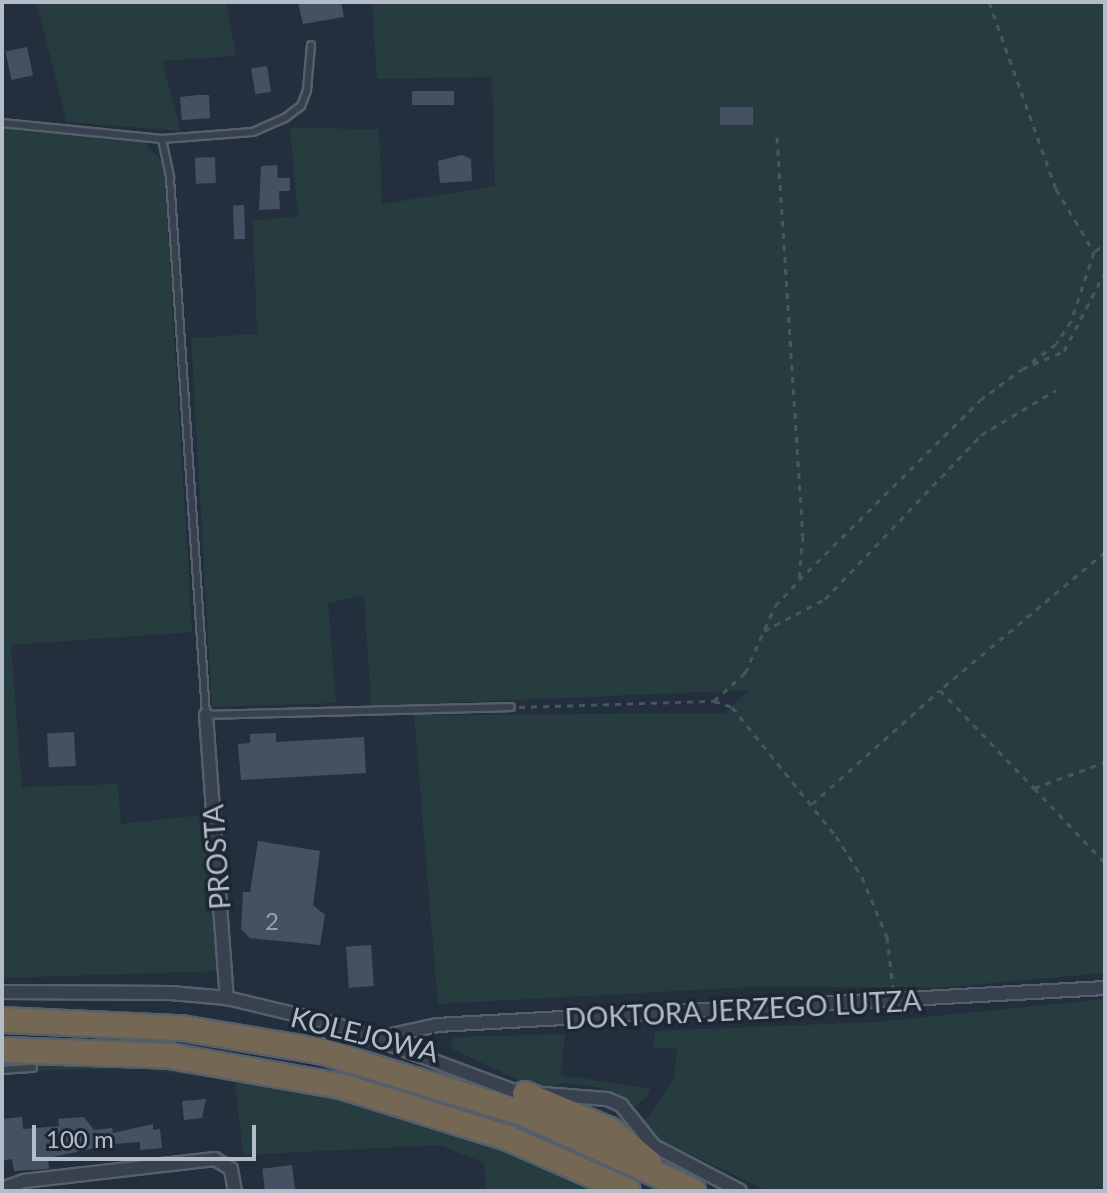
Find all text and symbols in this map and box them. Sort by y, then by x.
street label: PROSTA [196,803,236,911]
house number: 2 [265,907,279,935]
street label: DOKTORA JERZEGO LUTZA [563,983,923,1035]
street label: KOLEJOWA [288,999,442,1069]
scale bar [36,1109,260,1159]
text: 100 m [46,1124,114,1153]

